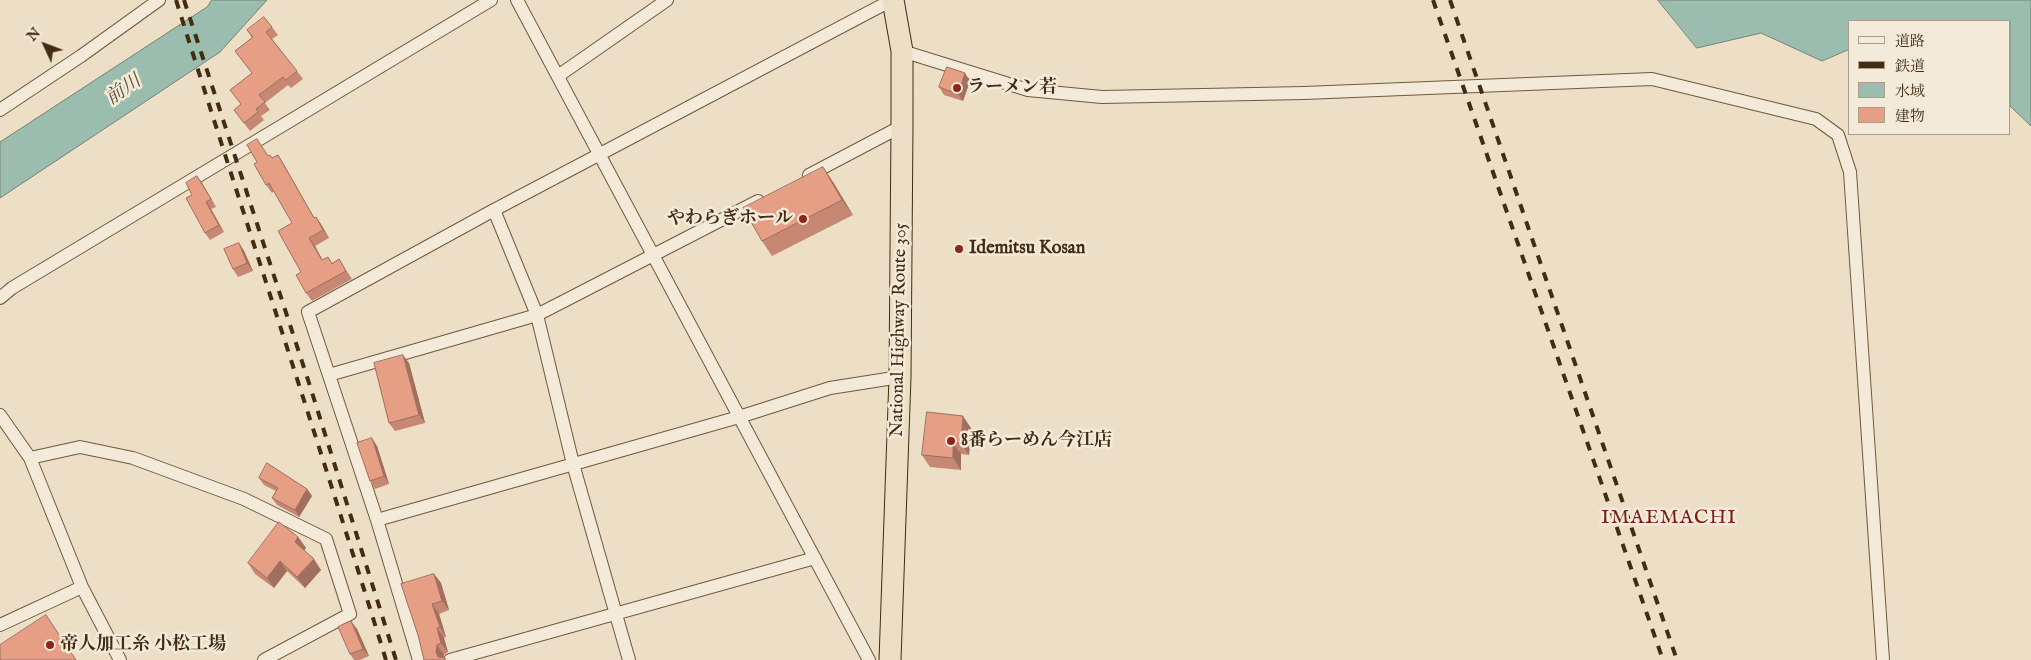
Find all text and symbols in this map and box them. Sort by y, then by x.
north arrow [20,20,70,70]
legend [1848,20,2011,135]
text: N [23,24,45,45]
text: 道路 [1895,32,1925,51]
text: 鉄道 [1895,57,1925,76]
water label: 前川 [102,71,146,111]
place label: ラーメン若 [967,77,1057,99]
marker: ラーメン若 [951,82,963,94]
text: 水域 [1895,82,1925,101]
text: 建物 [1895,107,1925,126]
place label: やわらぎホール [667,208,793,230]
marker: やわらぎホール [797,213,809,225]
street label: National Highway Route 305 [887,223,913,437]
place label: Idemitsu Kosan [969,238,1085,260]
marker: Idemitsu Kosan [953,243,965,255]
place label: 8番らーめん今江店 [961,430,1112,452]
marker: 8番らーめん今江店 [945,435,957,447]
district label: IMAEMACHI [1600,507,1738,531]
place label: 帝人加工糸 小松工場 [60,634,226,656]
marker: 帝人加工糸 小松工場 [44,639,56,651]

